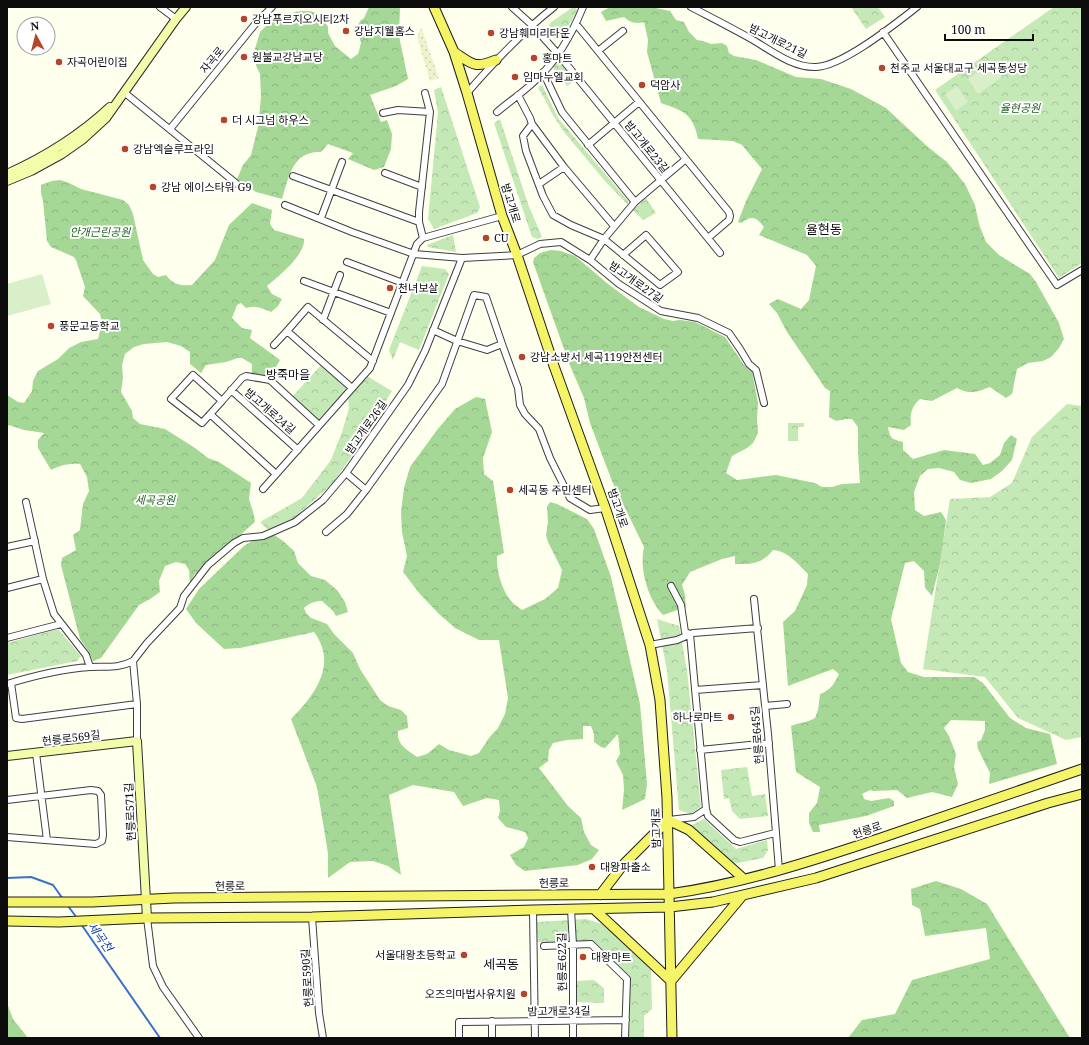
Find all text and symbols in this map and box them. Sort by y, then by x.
place label: 강남푸르지오시티2차 [252,11,349,26]
marker: 강남푸르지오시티2차 [239,14,249,24]
north arrow [16,16,56,56]
scale bar [945,16,1033,42]
text: N [30,18,40,34]
street label: 밤고개로21길 [747,20,810,61]
text: 100 m [951,21,986,38]
place label: 강남지웰홈스 [354,23,415,38]
place label: 강남훼미리타운 [499,25,570,40]
marker: 강남지웰홈스 [341,26,351,36]
marker: 강남훼미리타운 [486,28,496,38]
street label: 자곡로 [196,43,227,76]
place label: 원불교강남교당 [252,49,323,64]
place label: 홍마트 [542,50,572,65]
marker: 원불교강남교당 [239,52,249,62]
marker: 홍마트 [529,53,539,63]
place label: 자곡어린이집 [67,54,128,69]
marker: 자곡어린이집 [54,57,64,67]
place label: 천주교 서울대교구 세곡동성당 [890,60,1027,75]
marker: 천주교 서울대교구 세곡동성당 [877,63,887,73]
place label: 임마누엘교회 [523,69,584,84]
marker: 임마누엘교회 [510,72,520,82]
place label: 덕암사 [650,77,680,92]
marker: 덕암사 [637,80,647,90]
park label: 율현공원 [1000,100,1041,115]
place label: 더 시그넘 하우스 [232,112,309,127]
marker: 더 시그넘 하우스 [219,115,229,125]
street label: 밤고개로23길 [622,118,673,176]
place label: 강남엑슬루프라임 [133,141,214,156]
marker: 강남엑슬루프라임 [120,144,130,154]
place label: 강남 에이스타워 G9 [161,179,252,194]
street label: 밤고개로 [498,181,525,224]
marker: 강남 에이스타워 G9 [148,182,158,192]
district label: 율현동 [806,220,842,238]
park label: 안개근린공원 [70,224,131,239]
place label: CU [494,230,509,245]
marker: CU [481,233,491,243]
street label: 밤고개로27길 [606,257,666,306]
place label: 천녀보살 [398,280,438,295]
marker: 천녀보살 [385,283,395,293]
place label: 풍문고등학교 [59,318,120,333]
marker: 풍문고등학교 [46,321,56,331]
place label: 강남소방서 세곡119안전센터 [530,349,663,364]
marker: 강남소방서 세곡119안전센터 [517,352,527,362]
district label: 방죽마을 [266,366,310,383]
street label: 밤고개로24길 [242,384,299,437]
street label: 밤고개로26길 [341,397,390,457]
place label: 세곡동 주민센터 [518,482,592,497]
marker: 세곡동 주민센터 [505,485,515,495]
street label: 밤고개로 [605,486,632,529]
park label: 세곡공원 [135,492,176,507]
street label: 헌릉로645길 [746,705,767,765]
place label: 하나로마트 [672,709,723,724]
marker: 하나로마트 [726,712,736,722]
street label: 헌릉로569길 [41,726,101,749]
street label: 헌릉로571길 [120,782,139,842]
street label: 밤고개로 [648,808,663,848]
street label: 헌릉로 [850,817,884,842]
place label: 대왕파출소 [600,859,651,874]
marker: 대왕파출소 [587,862,597,872]
street label: 헌릉로 [539,875,569,890]
street label: 헌릉로 [215,878,245,893]
water label: 세곡천 [84,918,118,957]
street label: 헌릉로622길 [553,932,570,992]
place label: 서울대왕초등학교 [375,947,456,962]
street label: 헌릉로590길 [297,948,316,1008]
place label: 대왕마트 [591,949,631,964]
marker: 서울대왕초등학교 [459,950,469,960]
marker: 대왕마트 [578,952,588,962]
district label: 세곡동 [483,955,519,973]
place label: 오즈의마법사유치원 [425,986,516,1001]
marker: 오즈의마법사유치원 [519,989,529,999]
street label: 밤고개로34길 [527,1002,591,1019]

